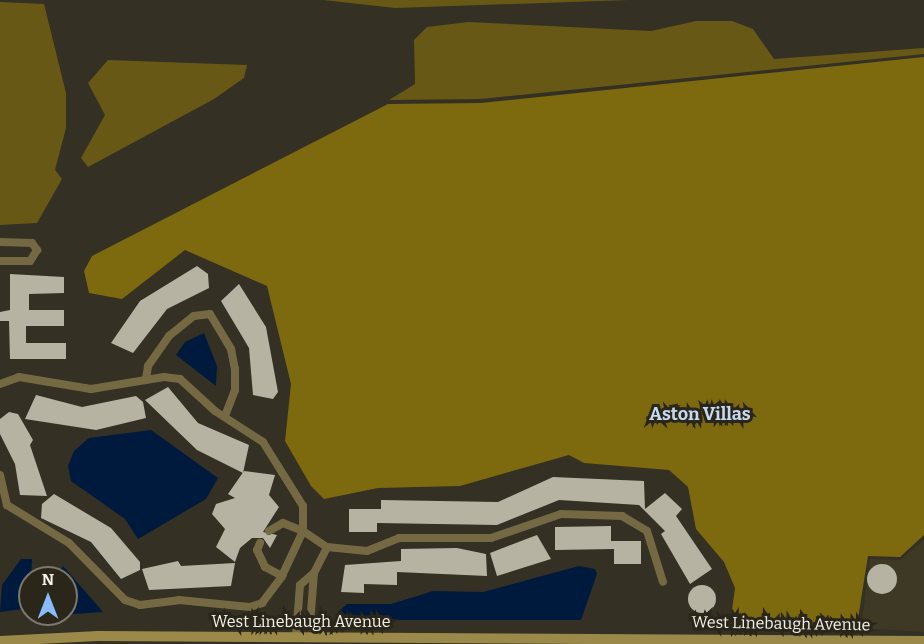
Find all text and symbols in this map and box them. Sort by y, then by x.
district label: Aston Villas [649,403,751,425]
north arrow [18,566,78,626]
text: N [42,570,54,589]
street label: West Linebaugh Avenue [212,612,390,632]
street label: West Linebaugh Avenue [691,613,871,635]

